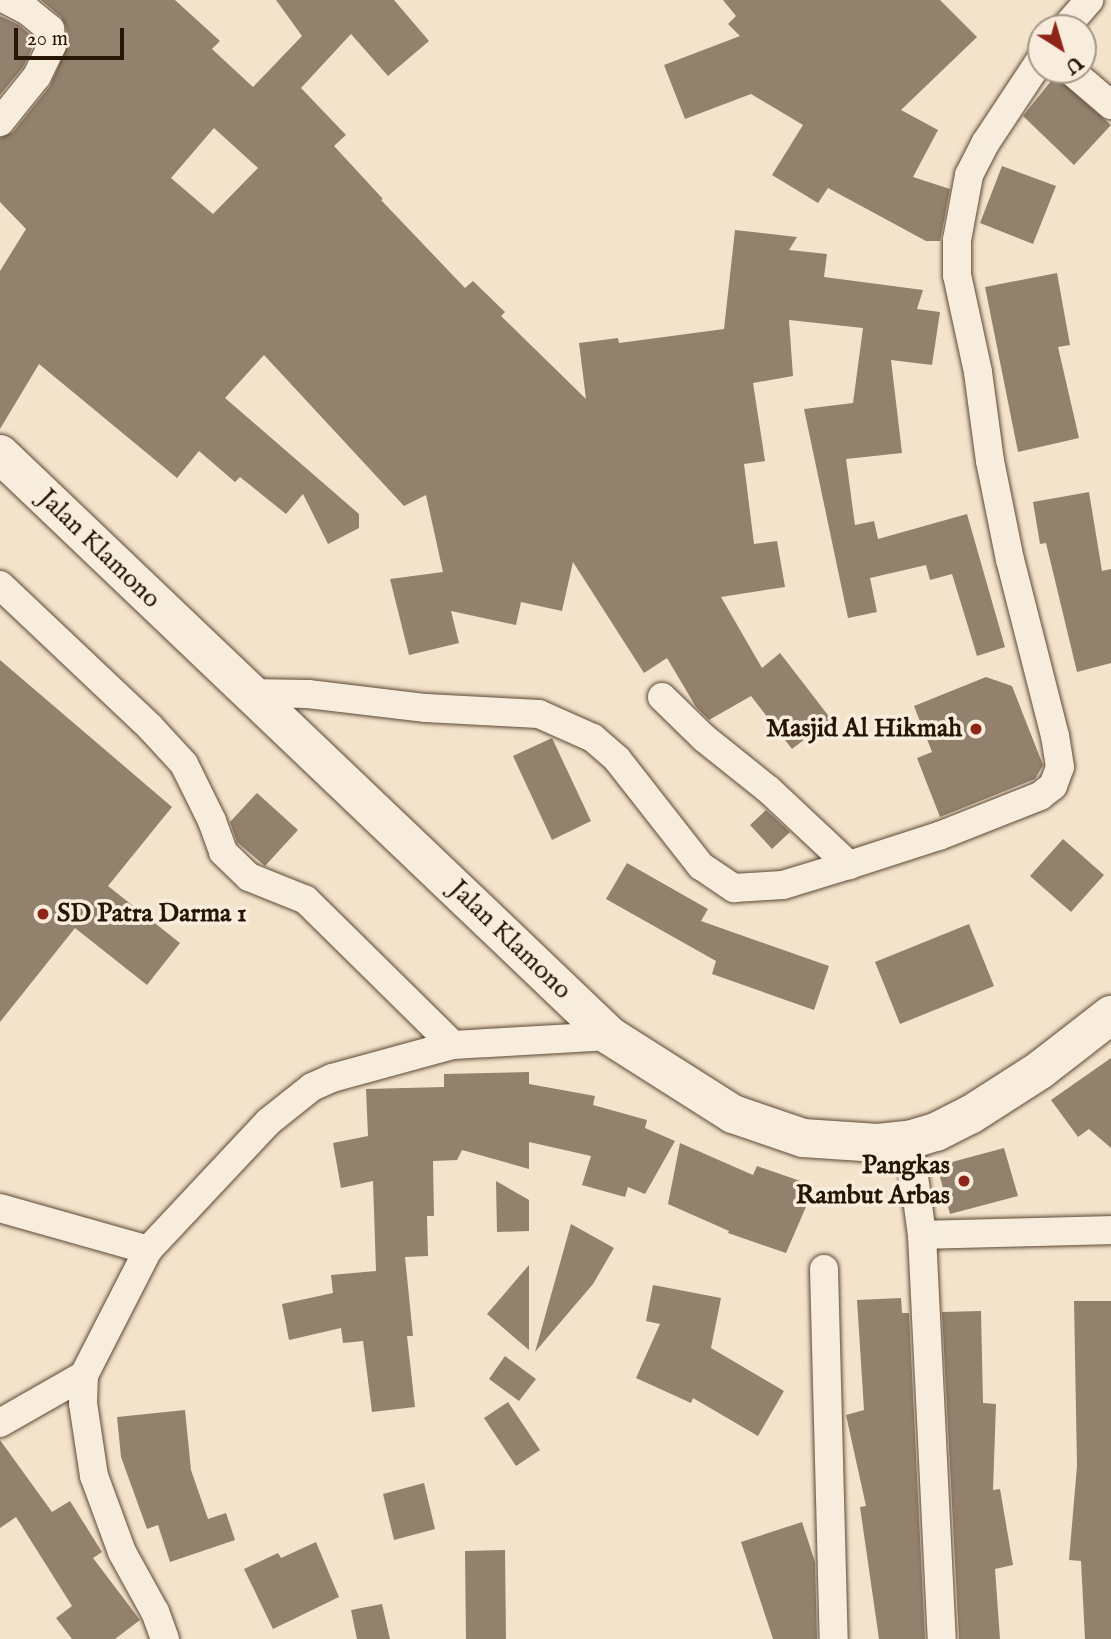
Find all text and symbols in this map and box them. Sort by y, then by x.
scale bar [18,14,128,58]
north arrow [1027,14,1097,84]
text: 20 m [27,26,68,53]
text: U [1060,50,1087,79]
street label: Jalan Klamono [31,483,167,615]
place label: Masjid Al Hikmah [766,713,962,745]
marker: Masjid Al Hikmah [968,721,984,737]
street label: Jalan Klamono [442,874,578,1006]
place label: SD Patra Darma 1 [57,898,247,930]
marker: SD Patra Darma 1 [35,906,51,922]
place label: Pangkas Rambut Arbas [796,1150,950,1212]
marker: Pangkas Rambut Arbas [956,1173,972,1189]

